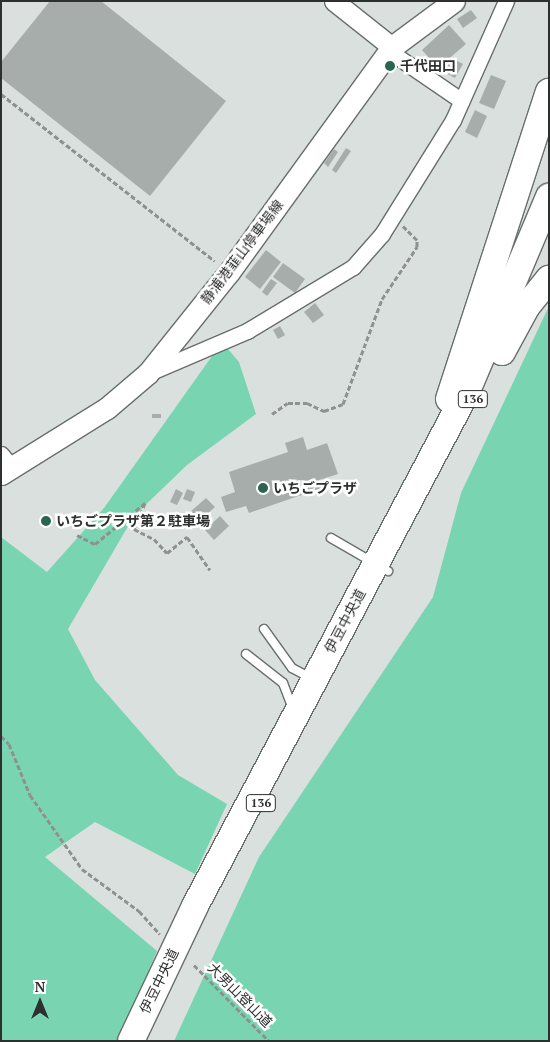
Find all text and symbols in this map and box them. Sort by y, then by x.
place label: 千代田口 [400,58,456,74]
marker: 千代田口 [384,60,396,72]
street label: 静浦港韮山停車場線 [197,197,287,307]
road number: 136 [457,389,489,408]
place label: いちごプラザ [273,480,357,496]
marker: いちごプラザ [257,482,269,494]
place label: いちごプラザ第２駐車場 [56,513,210,529]
marker: いちごプラザ第２駐車場 [40,515,52,527]
street label: 伊豆中央道 [321,586,369,656]
road number: 136 [245,794,277,812]
street label: 伊豆中央道 [136,946,182,1016]
street label: 大男山登山道 [204,959,276,1031]
north arrow [15,977,65,1027]
text: N [35,977,45,996]

